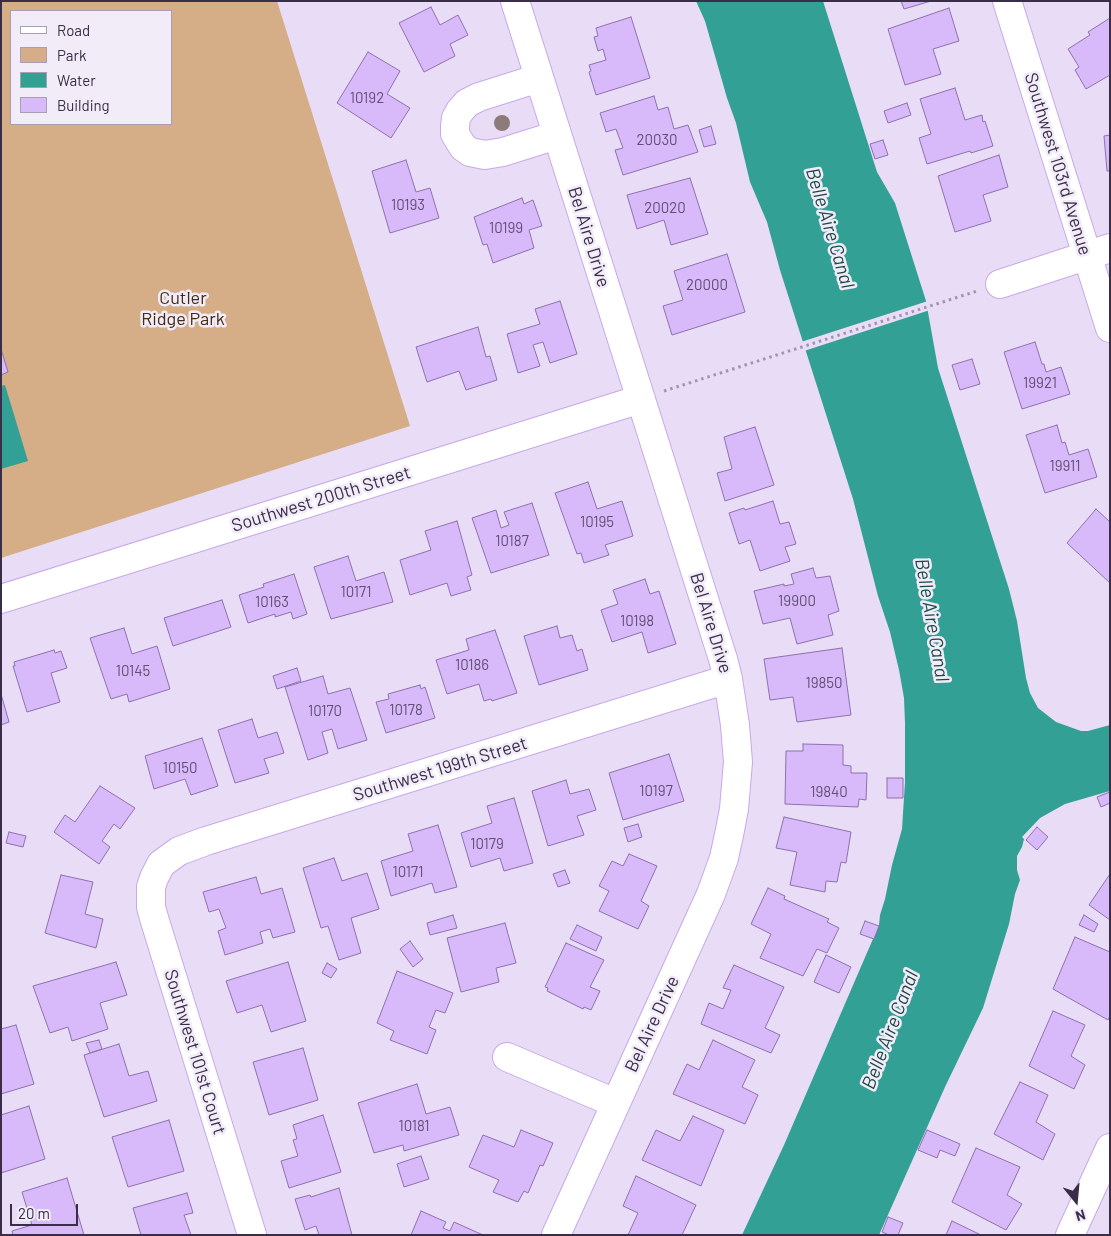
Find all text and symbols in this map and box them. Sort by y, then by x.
legend [10,10,172,125]
text: Road [57,21,90,39]
text: Park [57,46,86,64]
street label: Southwest 103rd Avenue [1020,70,1096,258]
text: Water [57,71,96,89]
house number: 10192 [350,89,384,107]
text: Building [57,96,110,114]
house number: 20030 [636,131,678,149]
water label: Belle Aire Canal [801,165,859,291]
street label: Bel Aire Drive [563,184,615,290]
house number: 10193 [391,196,425,214]
house number: 20020 [644,199,686,217]
house number: 10199 [489,219,523,237]
house number: 20000 [686,276,728,294]
park label: Cutler Ridge Park [141,287,225,330]
house number: 19921 [1023,374,1057,392]
house number: 19911 [1049,457,1081,475]
street label: Southwest 200th Street [229,461,413,537]
house number: 10195 [580,513,614,531]
house number: 10187 [495,532,529,550]
water label: Belle Aire Canal [910,557,954,683]
street label: Bel Aire Drive [685,570,737,676]
house number: 10171 [341,583,371,601]
house number: 19900 [778,592,816,610]
house number: 10163 [255,593,289,611]
house number: 10198 [620,612,654,630]
house number: 10186 [455,656,489,674]
house number: 10145 [116,662,150,680]
house number: 19850 [805,674,843,692]
house number: 10178 [389,701,423,719]
house number: 10170 [308,702,342,720]
street label: Southwest 199th Street [350,732,530,806]
house number: 10150 [163,759,197,777]
house number: 10197 [639,782,673,800]
house number: 19840 [810,783,848,801]
house number: 10179 [470,835,504,853]
house number: 10171 [393,863,423,881]
street label: Southwest 101st Court [160,967,230,1137]
water label: Belle Aire Canal [857,968,923,1092]
street label: Bel Aire Drive [620,972,684,1076]
house number: 10181 [398,1117,430,1135]
north arrow [1051,1176,1101,1226]
scale bar [12,1194,80,1226]
text: 20 m [18,1204,50,1222]
text: N [1074,1206,1087,1225]

